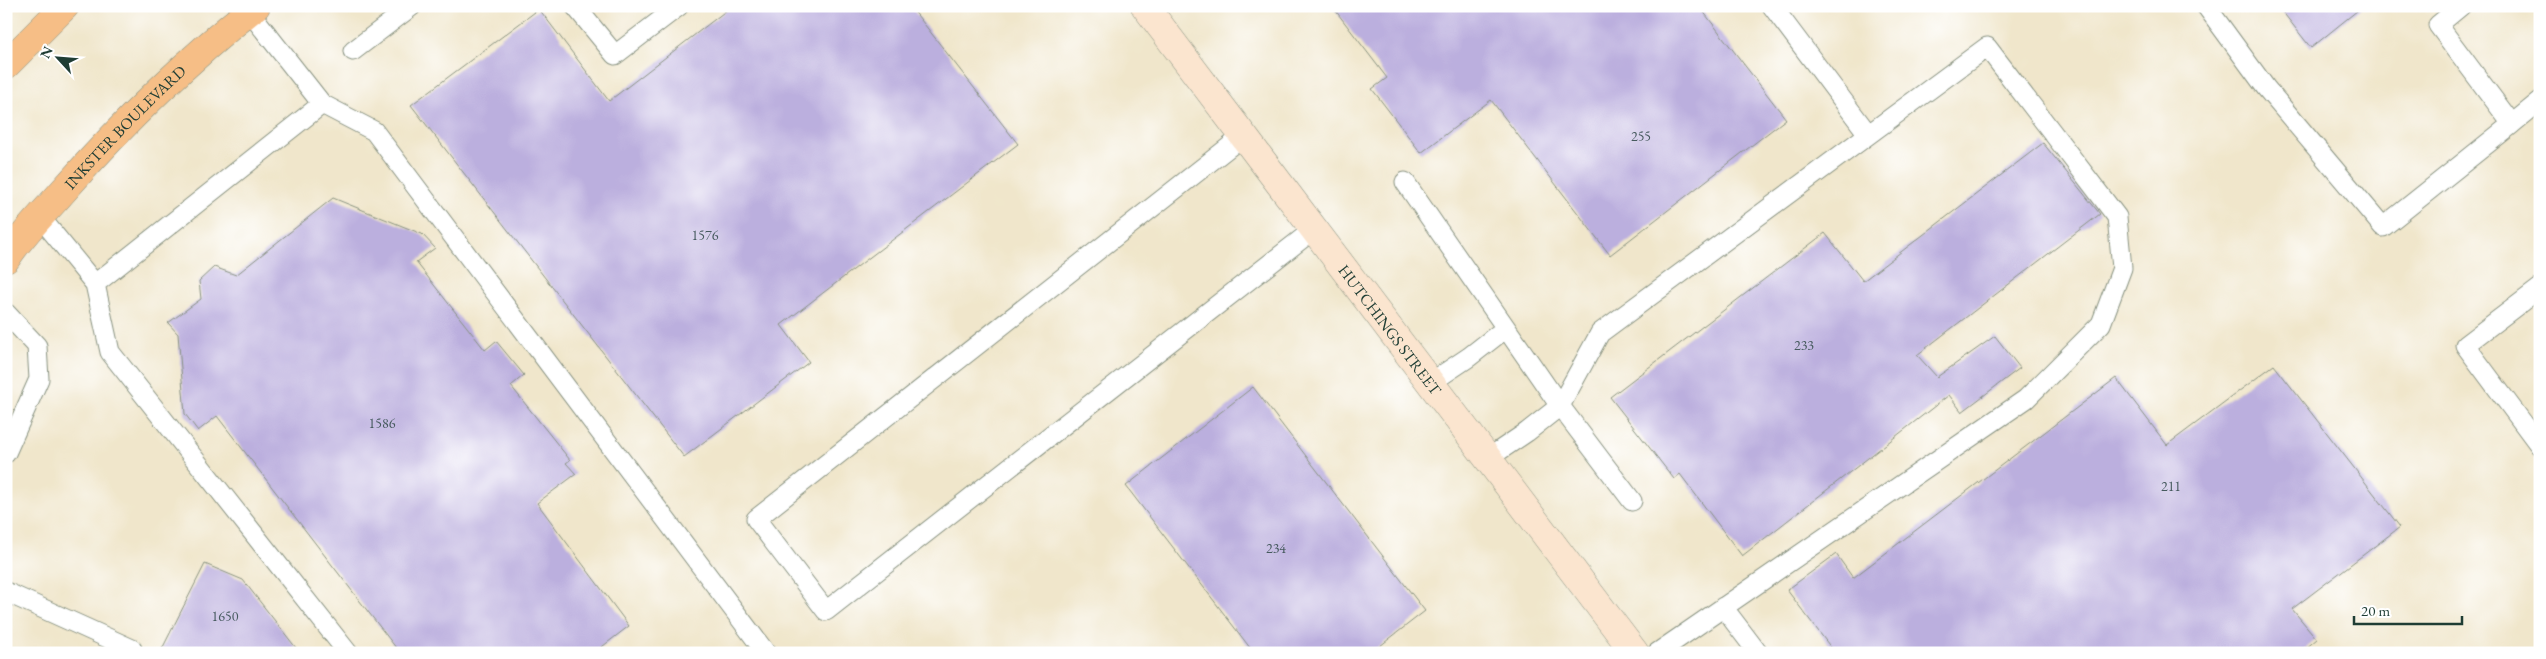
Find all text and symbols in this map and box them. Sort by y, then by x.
north arrow [32,32,82,82]
text: N [36,43,57,61]
street label: INKSTER BOULEVARD [60,60,191,194]
house number: 255 [1631,127,1651,145]
house number: 1576 [692,226,719,244]
street label: HUTCHINGS STREET [1334,260,1446,400]
house number: 233 [1794,336,1814,354]
house number: 1586 [369,414,396,432]
house number: 211 [2161,477,2181,495]
house number: 234 [1266,539,1286,557]
scale bar [2354,594,2461,626]
text: 20 m [2361,601,2390,620]
house number: 1650 [212,607,239,625]

